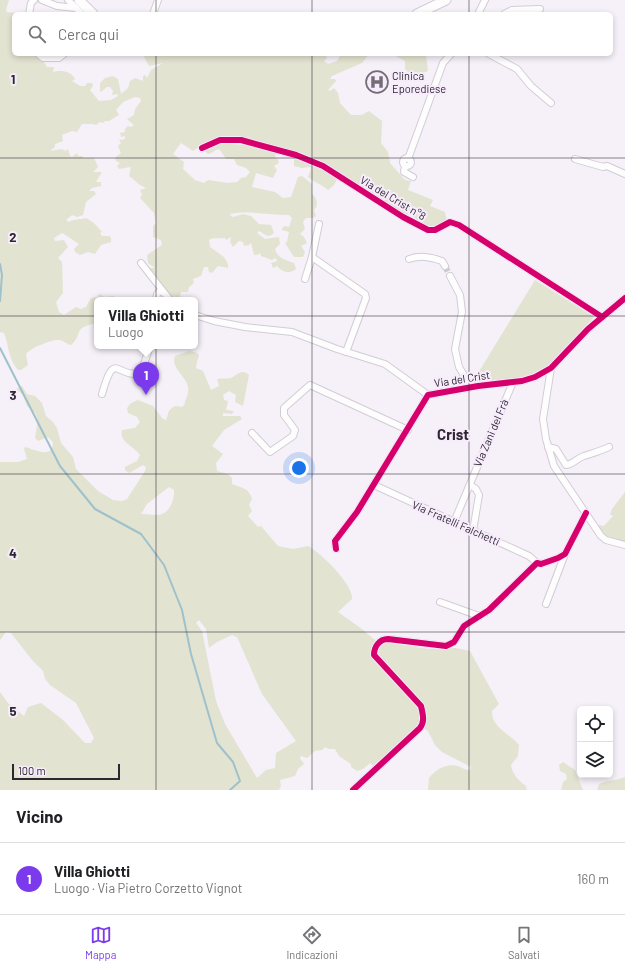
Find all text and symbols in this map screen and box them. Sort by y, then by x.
search box [12,12,613,56]
icon: search [26,23,48,45]
text: Cerca qui [58,25,119,43]
hospital icon: Clinica Eporediese [364,69,390,95]
place label: Clinica Eporediese [392,69,446,95]
text: 1 [11,71,15,87]
street label: Via del Crist n°8 [358,173,429,222]
text: 2 [9,229,17,245]
popup [94,297,198,349]
text: Villa Ghiotti [108,306,184,324]
text: Luogo [108,324,143,340]
pin: 1 [133,362,159,395]
street label: Via del Crist [433,368,491,389]
text: 3 [9,387,17,403]
street label: Via Zani del Frà [470,397,511,468]
district label: Crist [437,425,469,443]
your location [289,458,309,478]
street label: Via Fratelli Falchetti [410,497,502,548]
text: 4 [9,545,17,561]
text: 5 [9,703,17,719]
map controls [577,706,613,778]
button: locate [577,706,613,742]
button: layers [577,742,613,778]
scale bar [12,762,120,781]
text: 100 m [18,764,46,777]
text: Vicino [16,806,63,826]
text: Villa Ghiotti [54,862,130,880]
text: 1 [27,871,31,887]
text: 160 m [577,871,609,887]
text: Luogo · Via Pietro Corzetto Vignot [54,880,242,896]
tab: Mappa [85,924,116,961]
tab: Indicazioni [286,924,338,961]
tab: Salvati [508,924,540,961]

